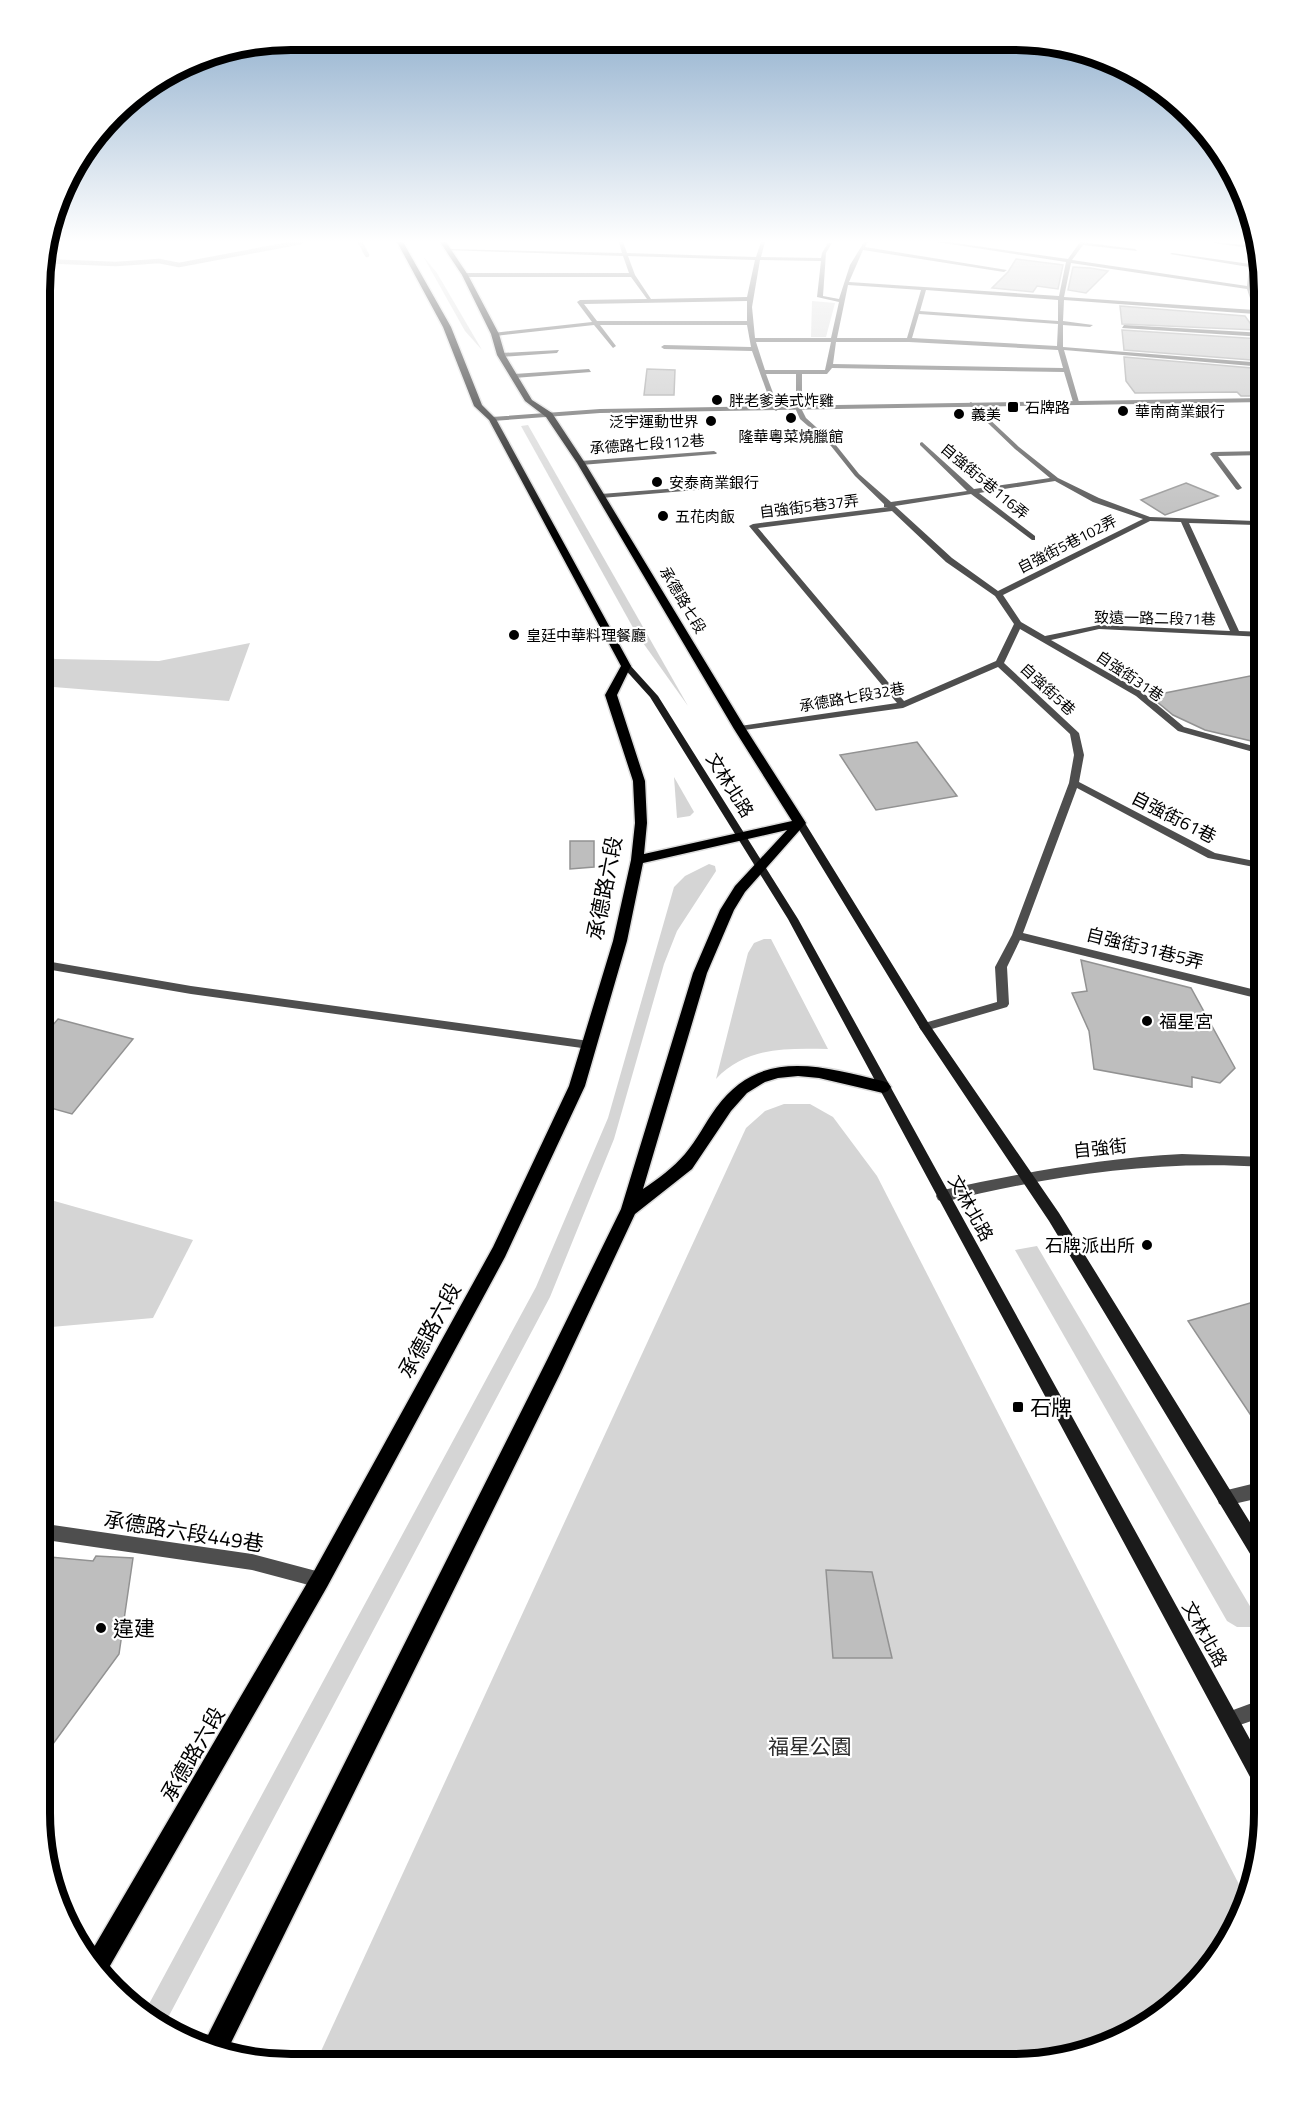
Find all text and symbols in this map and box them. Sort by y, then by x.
place label: 胖老爹美式炸雞 [729,389,834,412]
marker: 胖老爹美式炸雞 [710,393,724,407]
place label: 石牌路 [1025,396,1070,419]
marker: 石牌路 [1006,400,1020,414]
place label: 華南商業銀行 [1135,400,1225,423]
place label: 義美 [971,403,1001,426]
marker: 華南商業銀行 [1116,404,1130,418]
marker: 義美 [952,407,966,421]
place label: 泛宇運動世界 [609,410,699,433]
marker: 隆華粵菜燒臘館 [784,411,798,425]
marker: 泛宇運動世界 [704,414,718,428]
place label: 隆華粵菜燒臘館 [738,425,844,448]
street label: 承德路七段112巷 [589,429,705,459]
street label: 自強街5巷116弄 [936,437,1034,525]
place label: 安泰商業銀行 [669,471,759,494]
marker: 安泰商業銀行 [650,475,664,489]
street label: 自強街5巷37弄 [758,488,860,524]
place label: 五花肉飯 [675,505,735,528]
marker: 五花肉飯 [656,509,670,523]
street label: 自強街5巷102弄 [1013,509,1121,579]
street label: 承德路七段 [654,562,712,638]
street label: 致遠一路二段71巷 [1094,605,1216,631]
place label: 皇廷中華料理餐廳 [526,624,646,647]
marker: 皇廷中華料理餐廳 [507,628,521,642]
street label: 自強街31巷 [1092,645,1168,707]
street label: 自強街5巷 [1015,657,1081,721]
street label: 承德路七段32巷 [797,676,907,718]
street label: 文林北路 [699,747,761,823]
street label: 自強街61巷 [1127,784,1221,850]
street label: 承德路六段 [578,833,630,943]
street label: 自強街31巷5弄 [1083,920,1207,976]
place label: 福星宮 [1159,1008,1213,1035]
marker: 福星宮 [1140,1014,1154,1028]
street label: 自強街 [1072,1132,1128,1164]
street label: 文林北路 [942,1170,1000,1246]
place label: 石牌派出所 [1045,1232,1135,1259]
marker: 石牌派出所 [1140,1238,1154,1252]
street label: 承德路六段 [390,1276,468,1384]
place label: 石牌 [1030,1391,1072,1423]
marker: 石牌 [1011,1400,1025,1414]
street label: 承德路六段449巷 [102,1503,266,1559]
street label: 文林北路 [1176,1596,1234,1672]
place label: 違建 [113,1612,155,1644]
marker: 違建 [94,1621,108,1635]
street label: 承德路六段 [152,1701,232,1807]
park label: 福星公園 [768,1730,852,1762]

